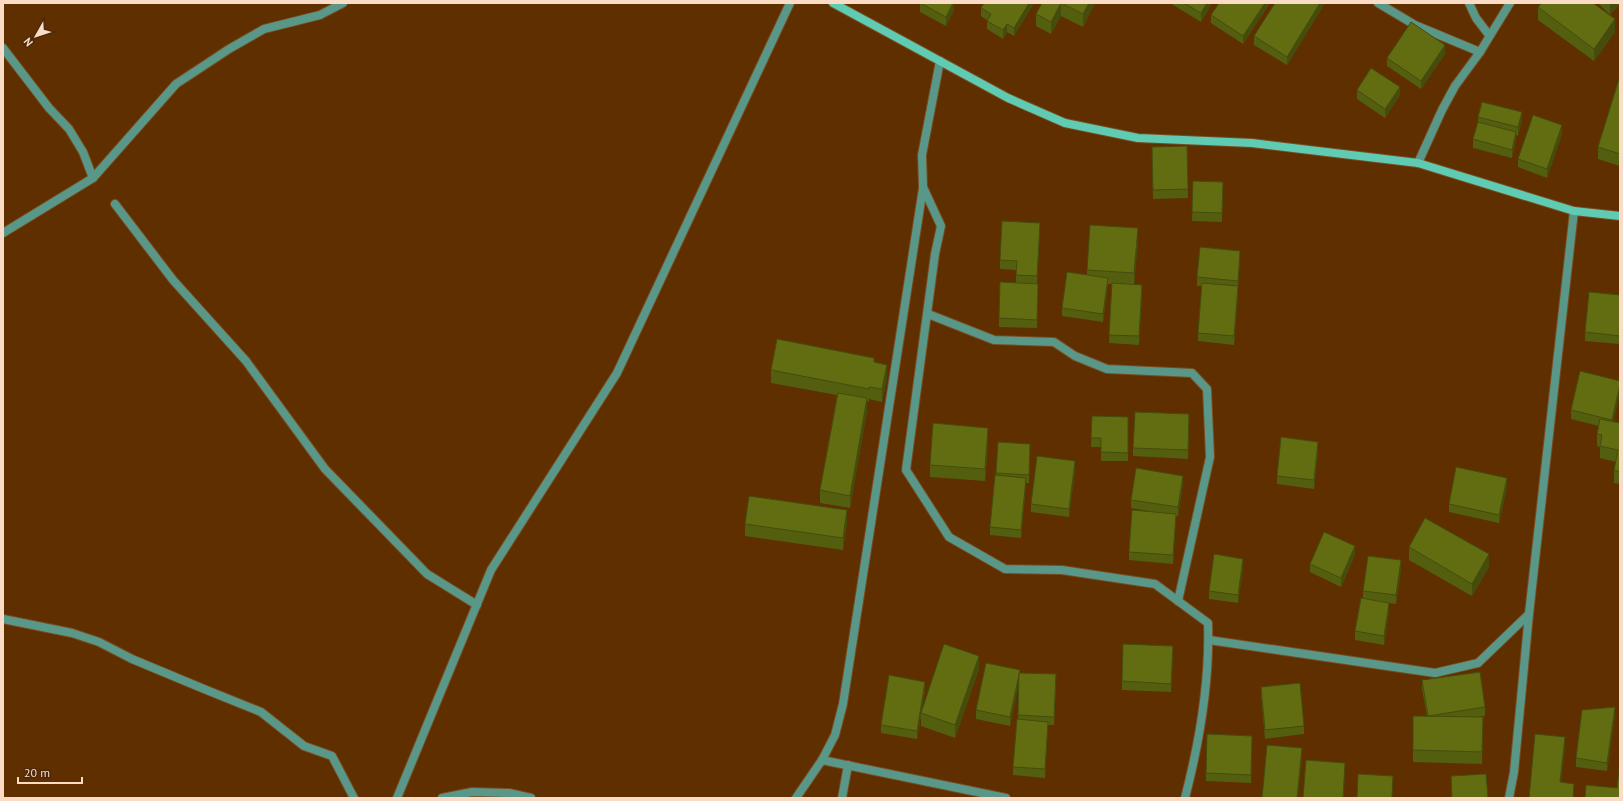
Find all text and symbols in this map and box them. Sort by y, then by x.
north arrow [16,16,56,56]
text: N [21,35,36,50]
scale bar [18,759,82,785]
text: 20 m [24,765,50,780]

